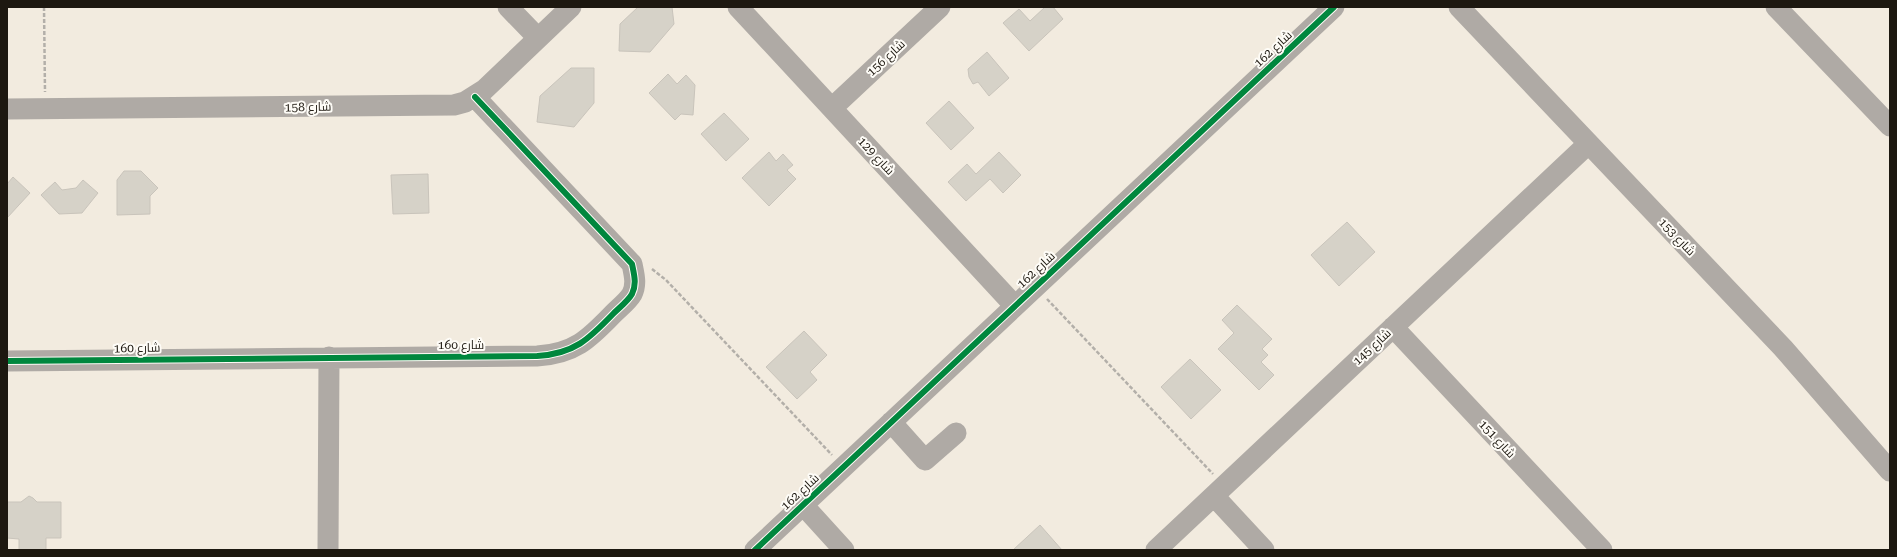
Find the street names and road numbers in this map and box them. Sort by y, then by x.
street label: شارع 162 [1251,28,1295,71]
street label: شارع 156 [864,37,908,80]
street label: شارع 158 [285,100,331,115]
street label: شارع 129 [854,134,897,178]
street label: شارع 153 [1655,215,1698,259]
street label: شارع 162 [1014,249,1058,292]
street label: شارع 145 [1350,326,1394,369]
street label: شارع 160 [438,338,484,353]
street label: شارع 160 [114,341,160,356]
street label: شارع 151 [1475,417,1518,461]
street label: شارع 162 [778,471,822,514]

